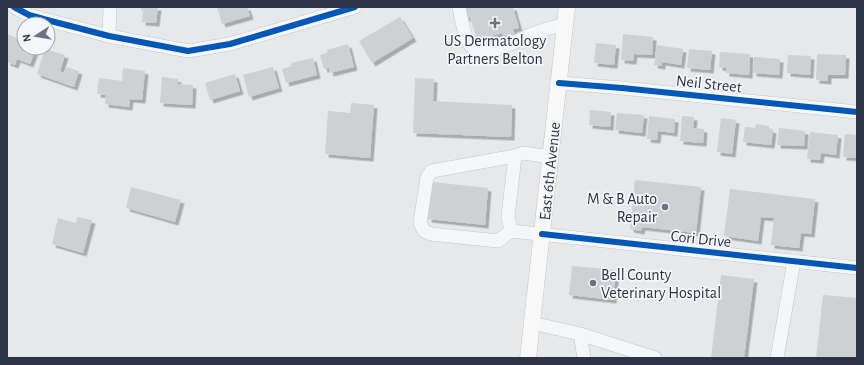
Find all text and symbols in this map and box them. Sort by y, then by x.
north arrow [16,16,56,56]
marker: US Dermatology Partners Belton [489,17,501,29]
text: N [21,33,33,43]
place label: US Dermatology Partners Belton [444,33,546,67]
street label: Neil Street [675,73,743,95]
street label: East 6th Avenue [537,121,563,221]
place label: M & B Auto Repair [587,191,658,225]
marker: M & B Auto Repair [660,202,670,212]
street label: Cori Drive [670,228,732,250]
place label: Bell County Veterinary Hospital [601,267,721,302]
marker: Bell County Veterinary Hospital [588,278,598,288]

